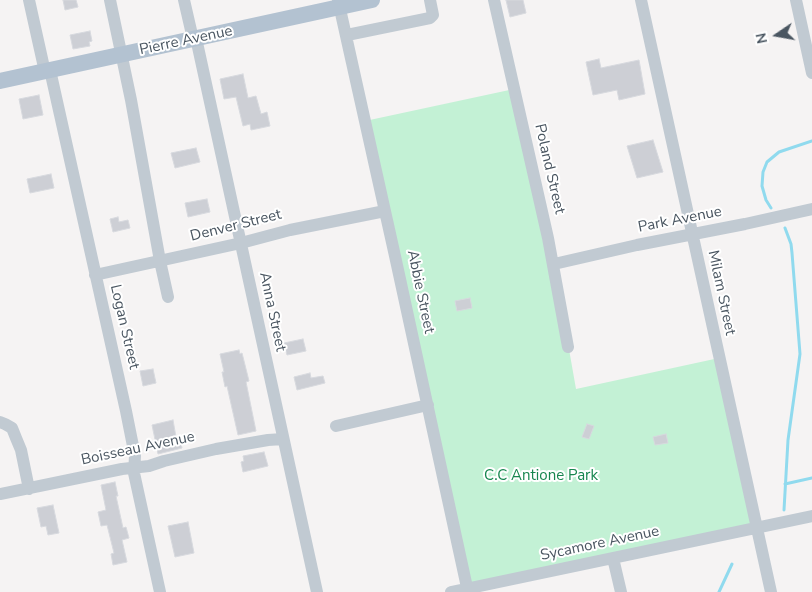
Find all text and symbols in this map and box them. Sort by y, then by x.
north arrow [752,10,802,60]
street label: Pierre Avenue [138,22,234,60]
text: N [751,31,772,45]
street label: Poland Street [530,122,568,216]
street label: Park Avenue [637,203,723,237]
street label: Denver Street [189,206,283,246]
street label: Abbie Street [402,249,438,335]
street label: Milam Street [703,249,739,337]
street label: Anna Street [255,271,289,353]
street label: Logan Street [106,283,142,371]
street label: Boisseau Avenue [80,428,196,470]
park label: C.C Antione Park [484,467,598,485]
street label: Sycamore Avenue [539,523,661,565]

